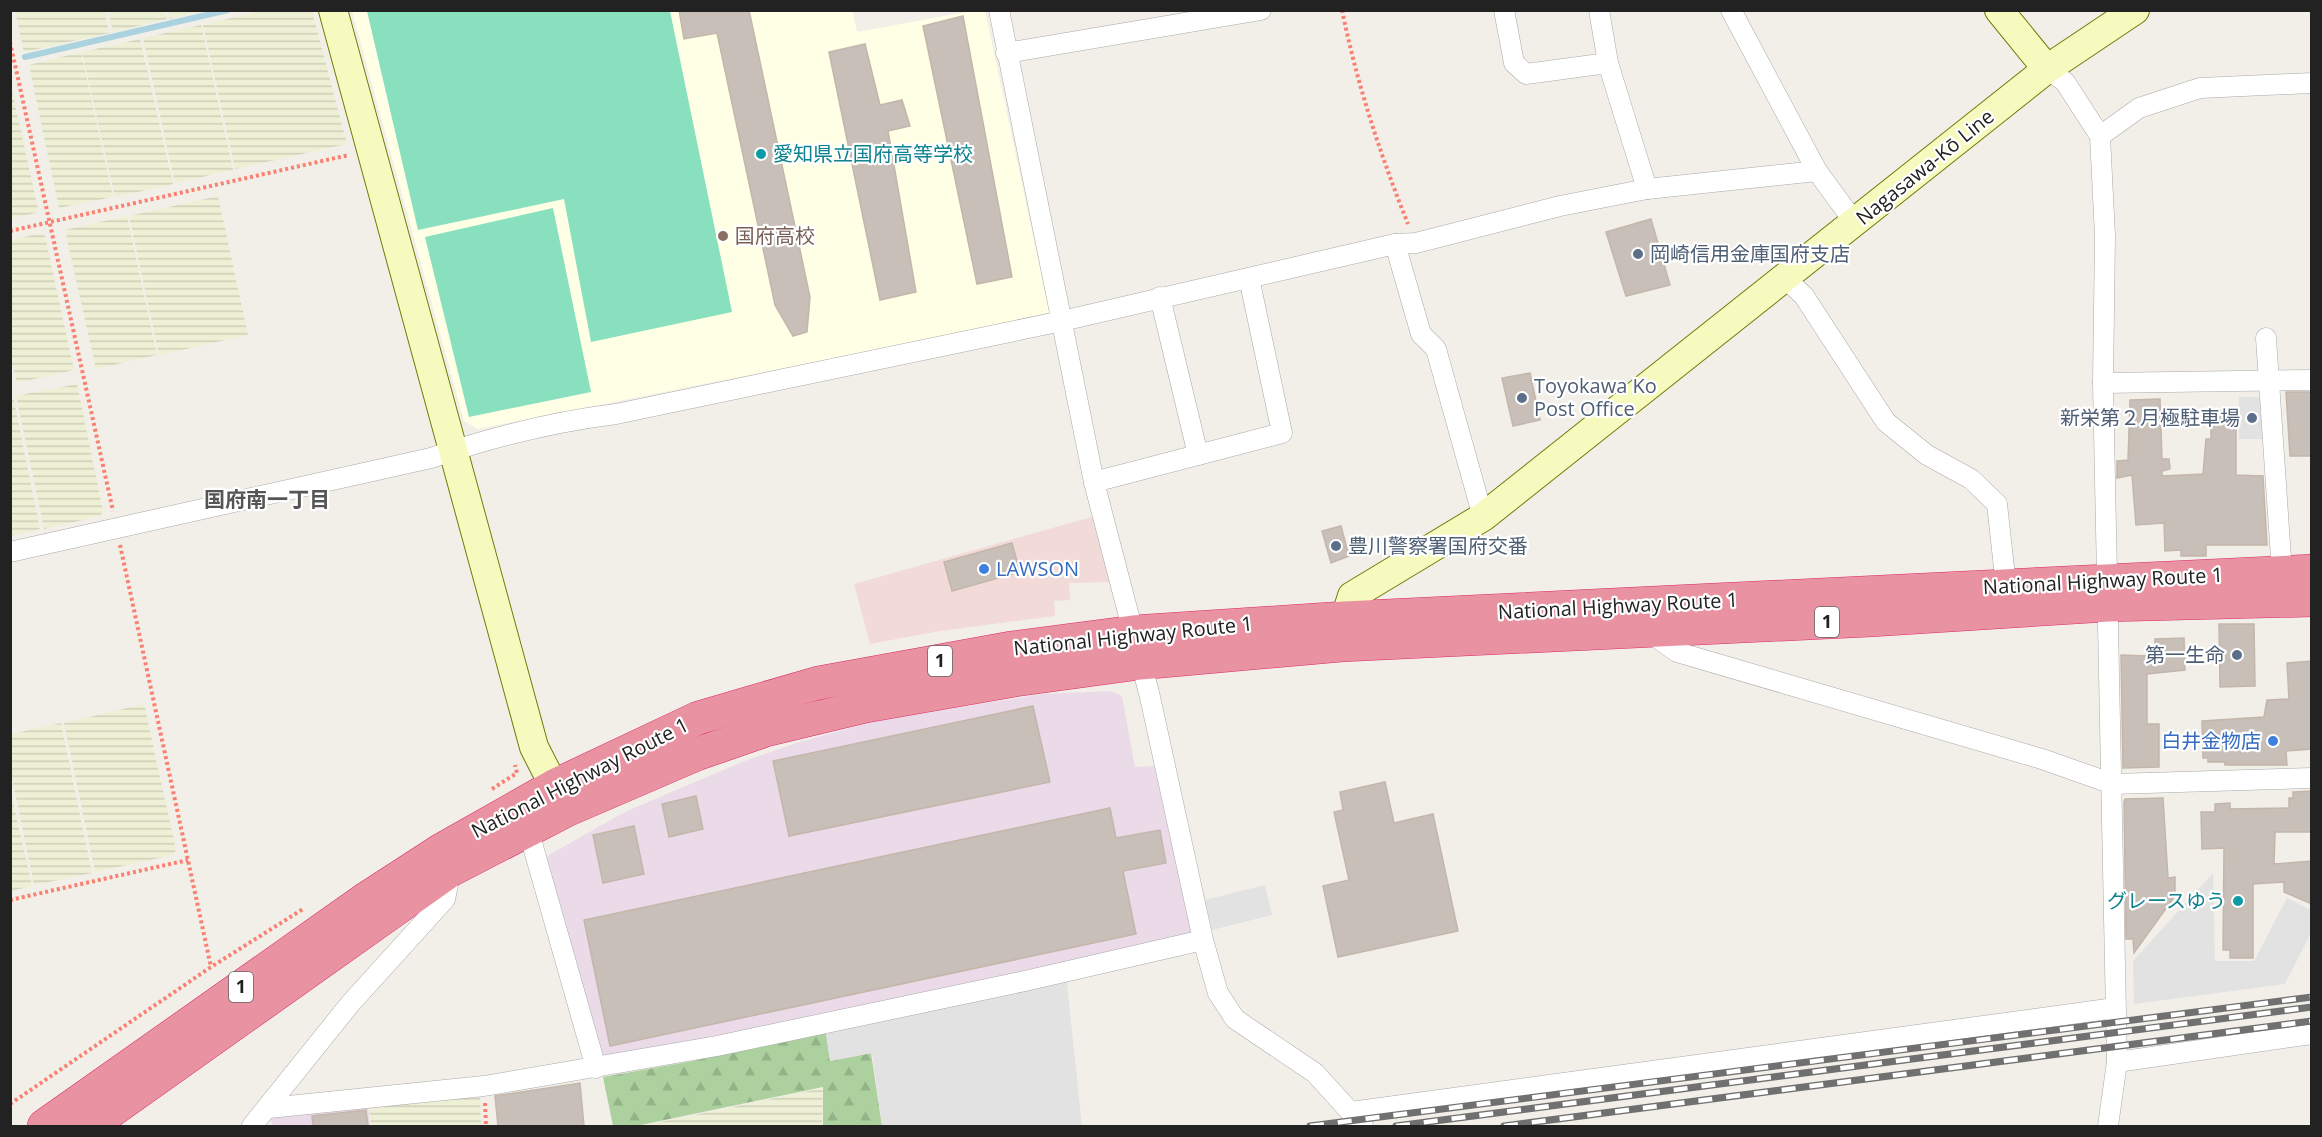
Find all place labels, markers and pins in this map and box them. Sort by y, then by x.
place label: 愛知県立国府高等学校 [773,140,973,167]
marker: 愛知県立国府高等学校 [754,147,768,161]
place label: 国府高校 [735,222,815,249]
marker: 国府高校 [716,229,730,243]
place label: 岡崎信用金庫国府支店 [1650,240,1850,267]
marker: 岡崎信用金庫国府支店 [1631,247,1645,261]
place label: Toyokawa Ko Post Office [1534,372,1657,422]
marker: Toyokawa Ko Post Office [1515,391,1529,405]
place label: 新栄第２月極駐車場 [2060,404,2240,431]
marker: 新栄第２月極駐車場 [2245,411,2259,425]
place label: 豊川警察署国府交番 [1348,532,1528,559]
marker: 豊川警察署国府交番 [1329,539,1343,553]
place label: LAWSON [996,555,1079,582]
marker: LAWSON [977,562,991,576]
place label: 第一生命 [2145,641,2225,668]
marker: 第一生命 [2230,648,2244,662]
place label: 白井金物店 [2161,727,2261,754]
marker: 白井金物店 [2266,734,2280,748]
place label: グレースゆう [2107,887,2226,914]
marker: グレースゆう [2231,894,2245,908]

